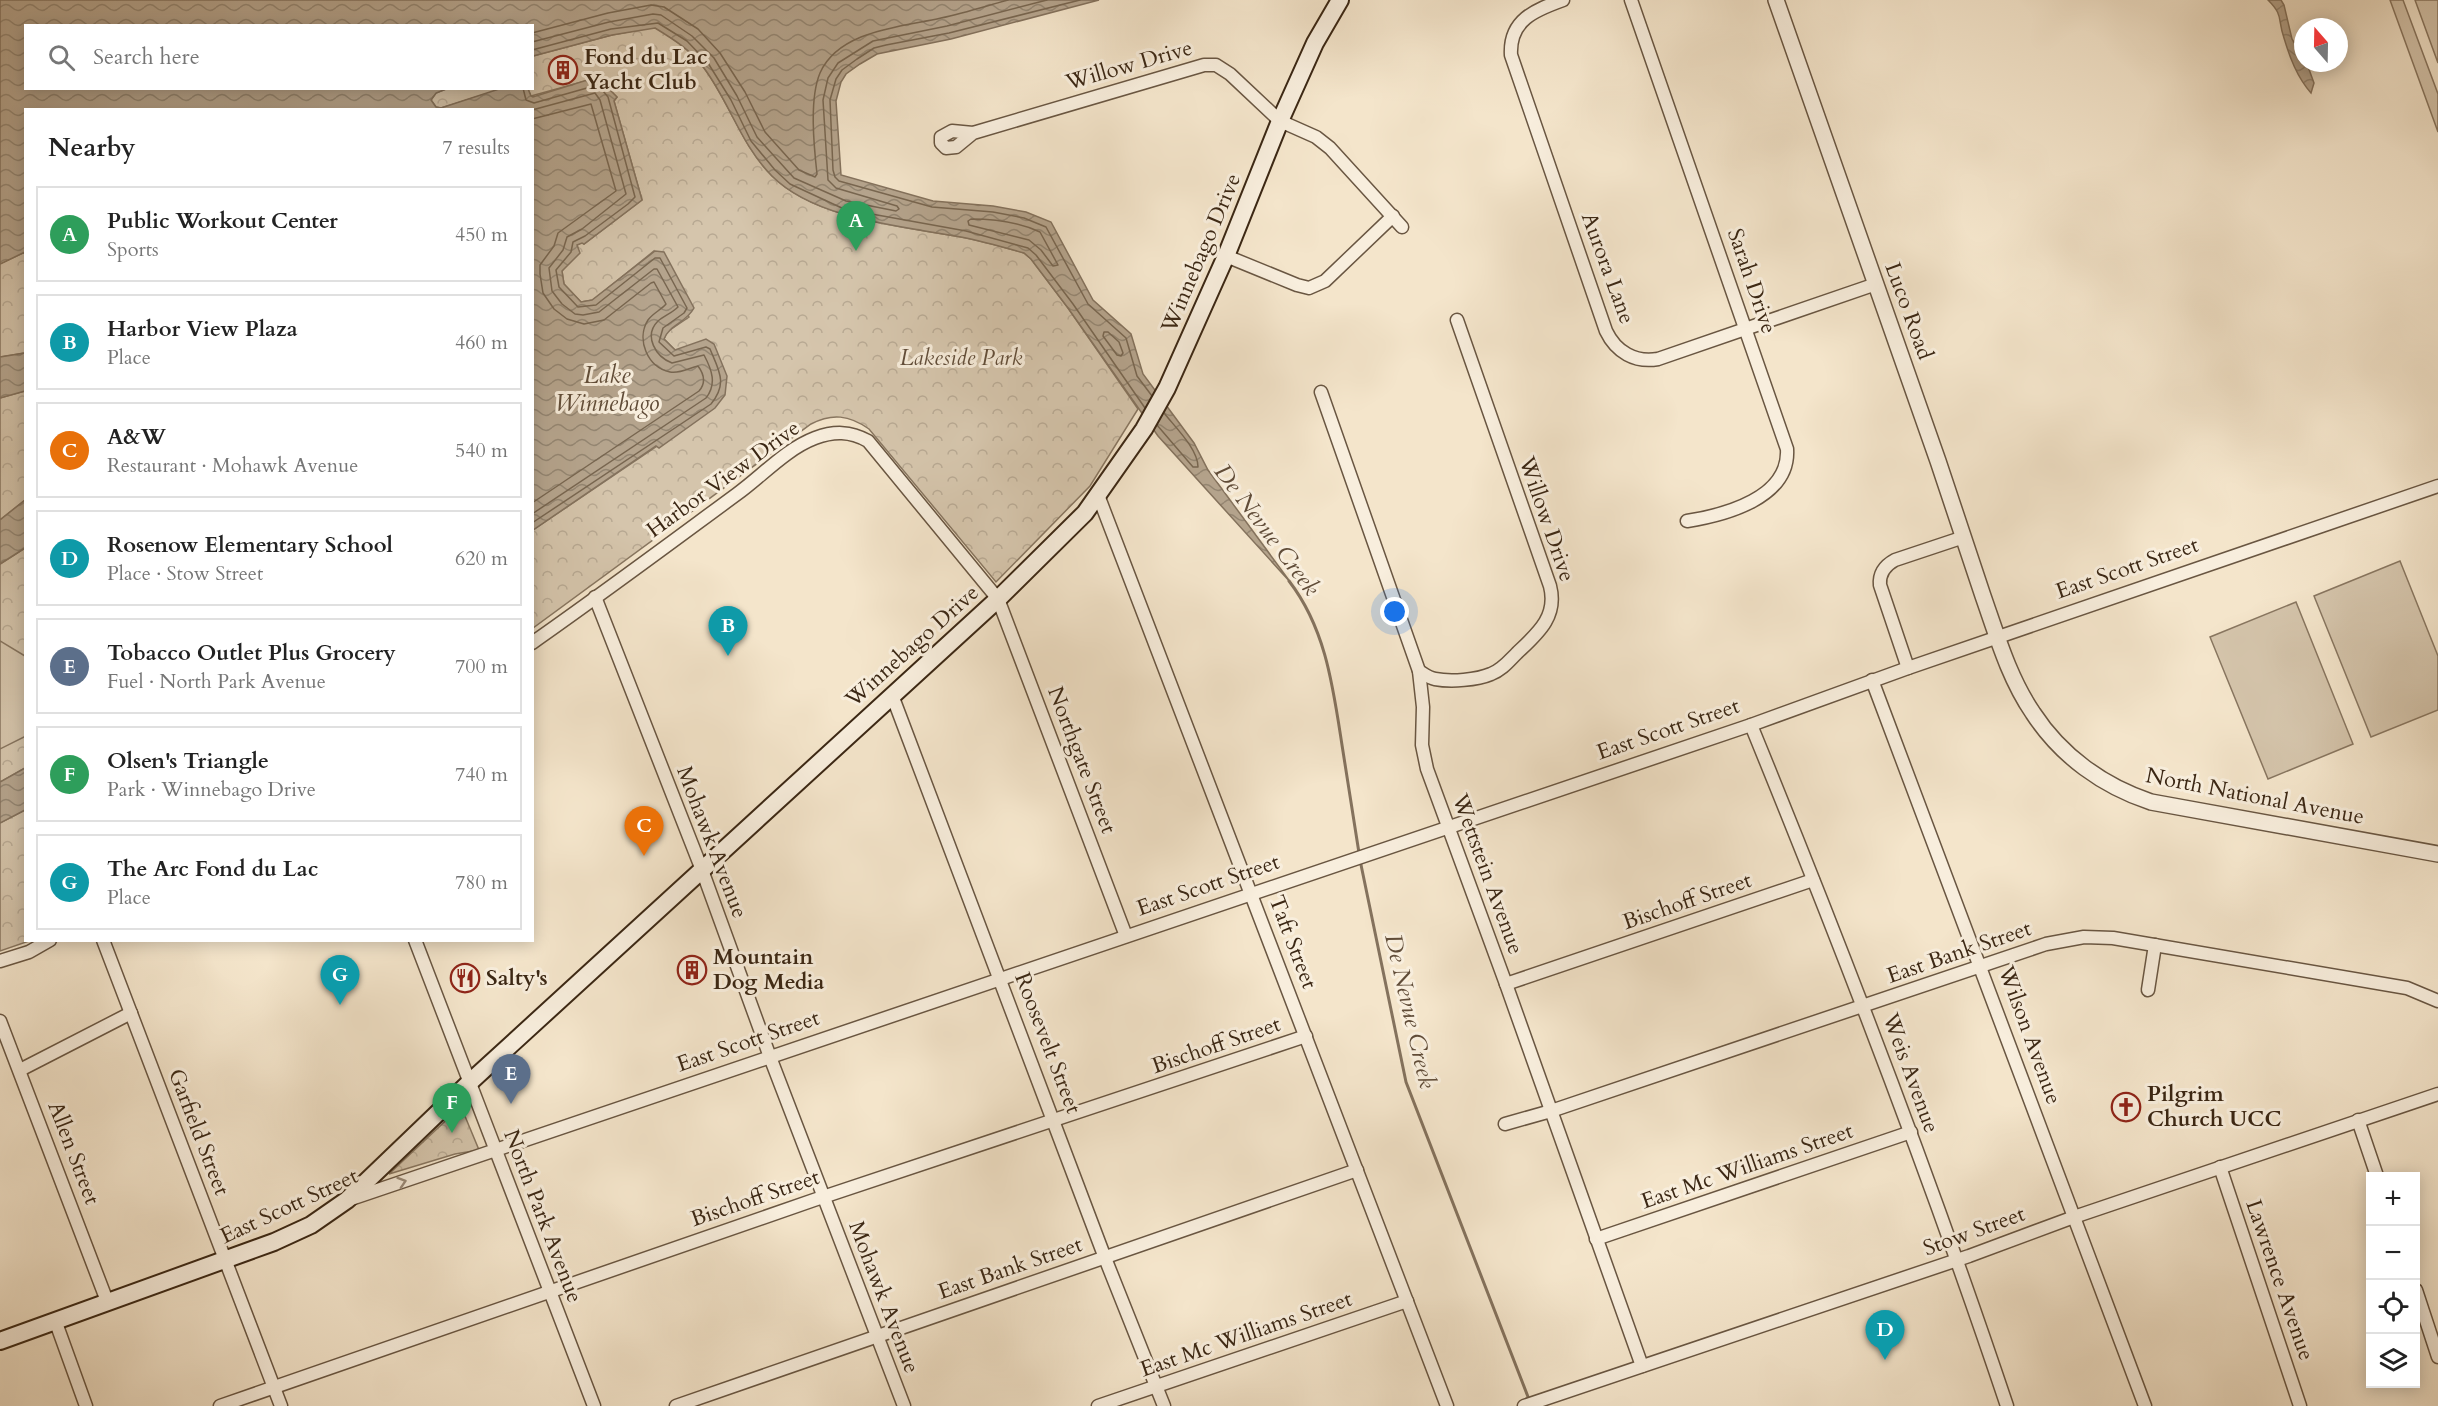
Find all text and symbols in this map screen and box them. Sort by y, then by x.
north arrow [2294,18,2348,72]
search box [24,24,534,90]
street label: Willow Drive [1061,33,1196,98]
icon: search [45,41,78,74]
text: Search here [93,42,200,72]
place label: Fond du Lac Yacht Club [584,42,708,97]
building icon: Fond du Lac Yacht Club [547,54,579,86]
text: Nearby [48,130,136,165]
text: 7 results [442,134,510,161]
street label: Winnebago Drive [1154,169,1248,338]
pin: A [836,202,876,251]
text: Public Workout Center [107,206,338,236]
street label: Aurora Lane [1574,208,1642,328]
text: A [62,221,77,248]
text: 450 m [455,221,508,248]
street label: Sarah Drive [1720,224,1784,338]
text: Sports [107,236,159,263]
street label: Luco Road [1878,258,1941,364]
text: Harbor View Plaza [107,314,298,344]
text: B [62,329,77,356]
text: 460 m [455,329,508,356]
park label: Lakeside Park [900,343,1022,373]
text: Place [107,344,151,371]
water label: Lake Winnebago [555,359,659,420]
street label: Harbor View Drive [640,413,806,545]
text: A&W [107,422,166,452]
text: C [62,437,77,464]
text: 540 m [455,437,508,464]
text: Restaurant · Mohawk Avenue [107,452,358,479]
street label: Willow Drive [1511,452,1582,585]
water label: De Nevue Creek [1206,457,1328,603]
text: Rosenow Elementary School [107,530,393,560]
street label: East Scott Street [2052,530,2202,606]
text: D [61,545,78,572]
text: 620 m [455,545,508,572]
text: Place · Stow Street [107,560,263,587]
street label: Winnebago Drive [838,578,985,715]
your location [1380,597,1409,626]
pin: B [708,606,748,656]
text: Tobacco Outlet Plus Grocery [107,638,396,668]
text: E [63,653,76,680]
text: 700 m [455,653,508,680]
text: Fuel · North Park Avenue [107,668,326,695]
street label: Northgate Street [1040,682,1124,838]
street label: East Scott Street [1593,691,1743,767]
text: Olsen's Triangle [107,746,269,776]
street label: North National Avenue [2143,760,2367,832]
text: F [64,761,75,788]
text: 740 m [455,761,508,788]
street label: Mohawk Avenue [669,762,755,922]
text: Park · Winnebago Drive [107,776,316,803]
street label: Wettstein Avenue [1445,789,1531,958]
pin: C [624,806,664,856]
street label: East Scott Street [1133,847,1283,923]
text: The Arc Fond du Lac [107,854,318,884]
street label: Bischoff Street [1619,865,1756,937]
text: G [61,869,78,896]
text: 780 m [455,869,508,896]
text: Place [107,884,151,911]
street label: Taft Street [1261,891,1325,993]
street label: East Bank Street [1883,913,2035,991]
water label: De Nevue Creek [1376,931,1444,1092]
place label: Mountain Dog Media [713,942,825,997]
building icon: Mountain Dog Media [676,954,708,986]
pin: G [320,956,360,1005]
street label: Wilson Avenue [1991,961,2069,1108]
restaurant icon: Salty's [449,962,481,994]
place label: Salty's [486,963,548,993]
street label: Roosevelt Street [1007,968,1089,1118]
street label: East Scott Street [673,1003,823,1079]
street label: Weis Avenue [1875,1008,1946,1137]
street label: Bischoff Street [1148,1009,1285,1081]
pin: E [492,1054,530,1104]
street label: Garfield Street [161,1064,237,1200]
place label: Pilgrim Church UCC [2147,1079,2281,1134]
pin: F [432,1084,472,1133]
church icon: Pilgrim Church UCC [2110,1091,2142,1123]
street label: Allen Street [41,1097,107,1209]
street label: East Mc Williams Street [1637,1116,1857,1216]
street label: North Park Avenue [496,1125,590,1307]
street label: East Scott Street [215,1161,363,1251]
street label: Bischoff Street [687,1162,824,1234]
map controls [2366,1172,2420,1388]
button: + [2366,1172,2420,1226]
one-way arrow [396,1177,407,1190]
street label: Lawrence Avenue [2238,1196,2322,1364]
street label: Stow Street [1919,1199,2029,1263]
street label: Mohawk Avenue [841,1217,927,1377]
button: − [2366,1226,2420,1280]
street label: East Bank Street [934,1229,1086,1307]
button: locate [2366,1280,2420,1334]
street label: East Mc Williams Street [1136,1284,1356,1384]
pin: D [1866,1310,1904,1360]
button: layers [2366,1334,2420,1388]

